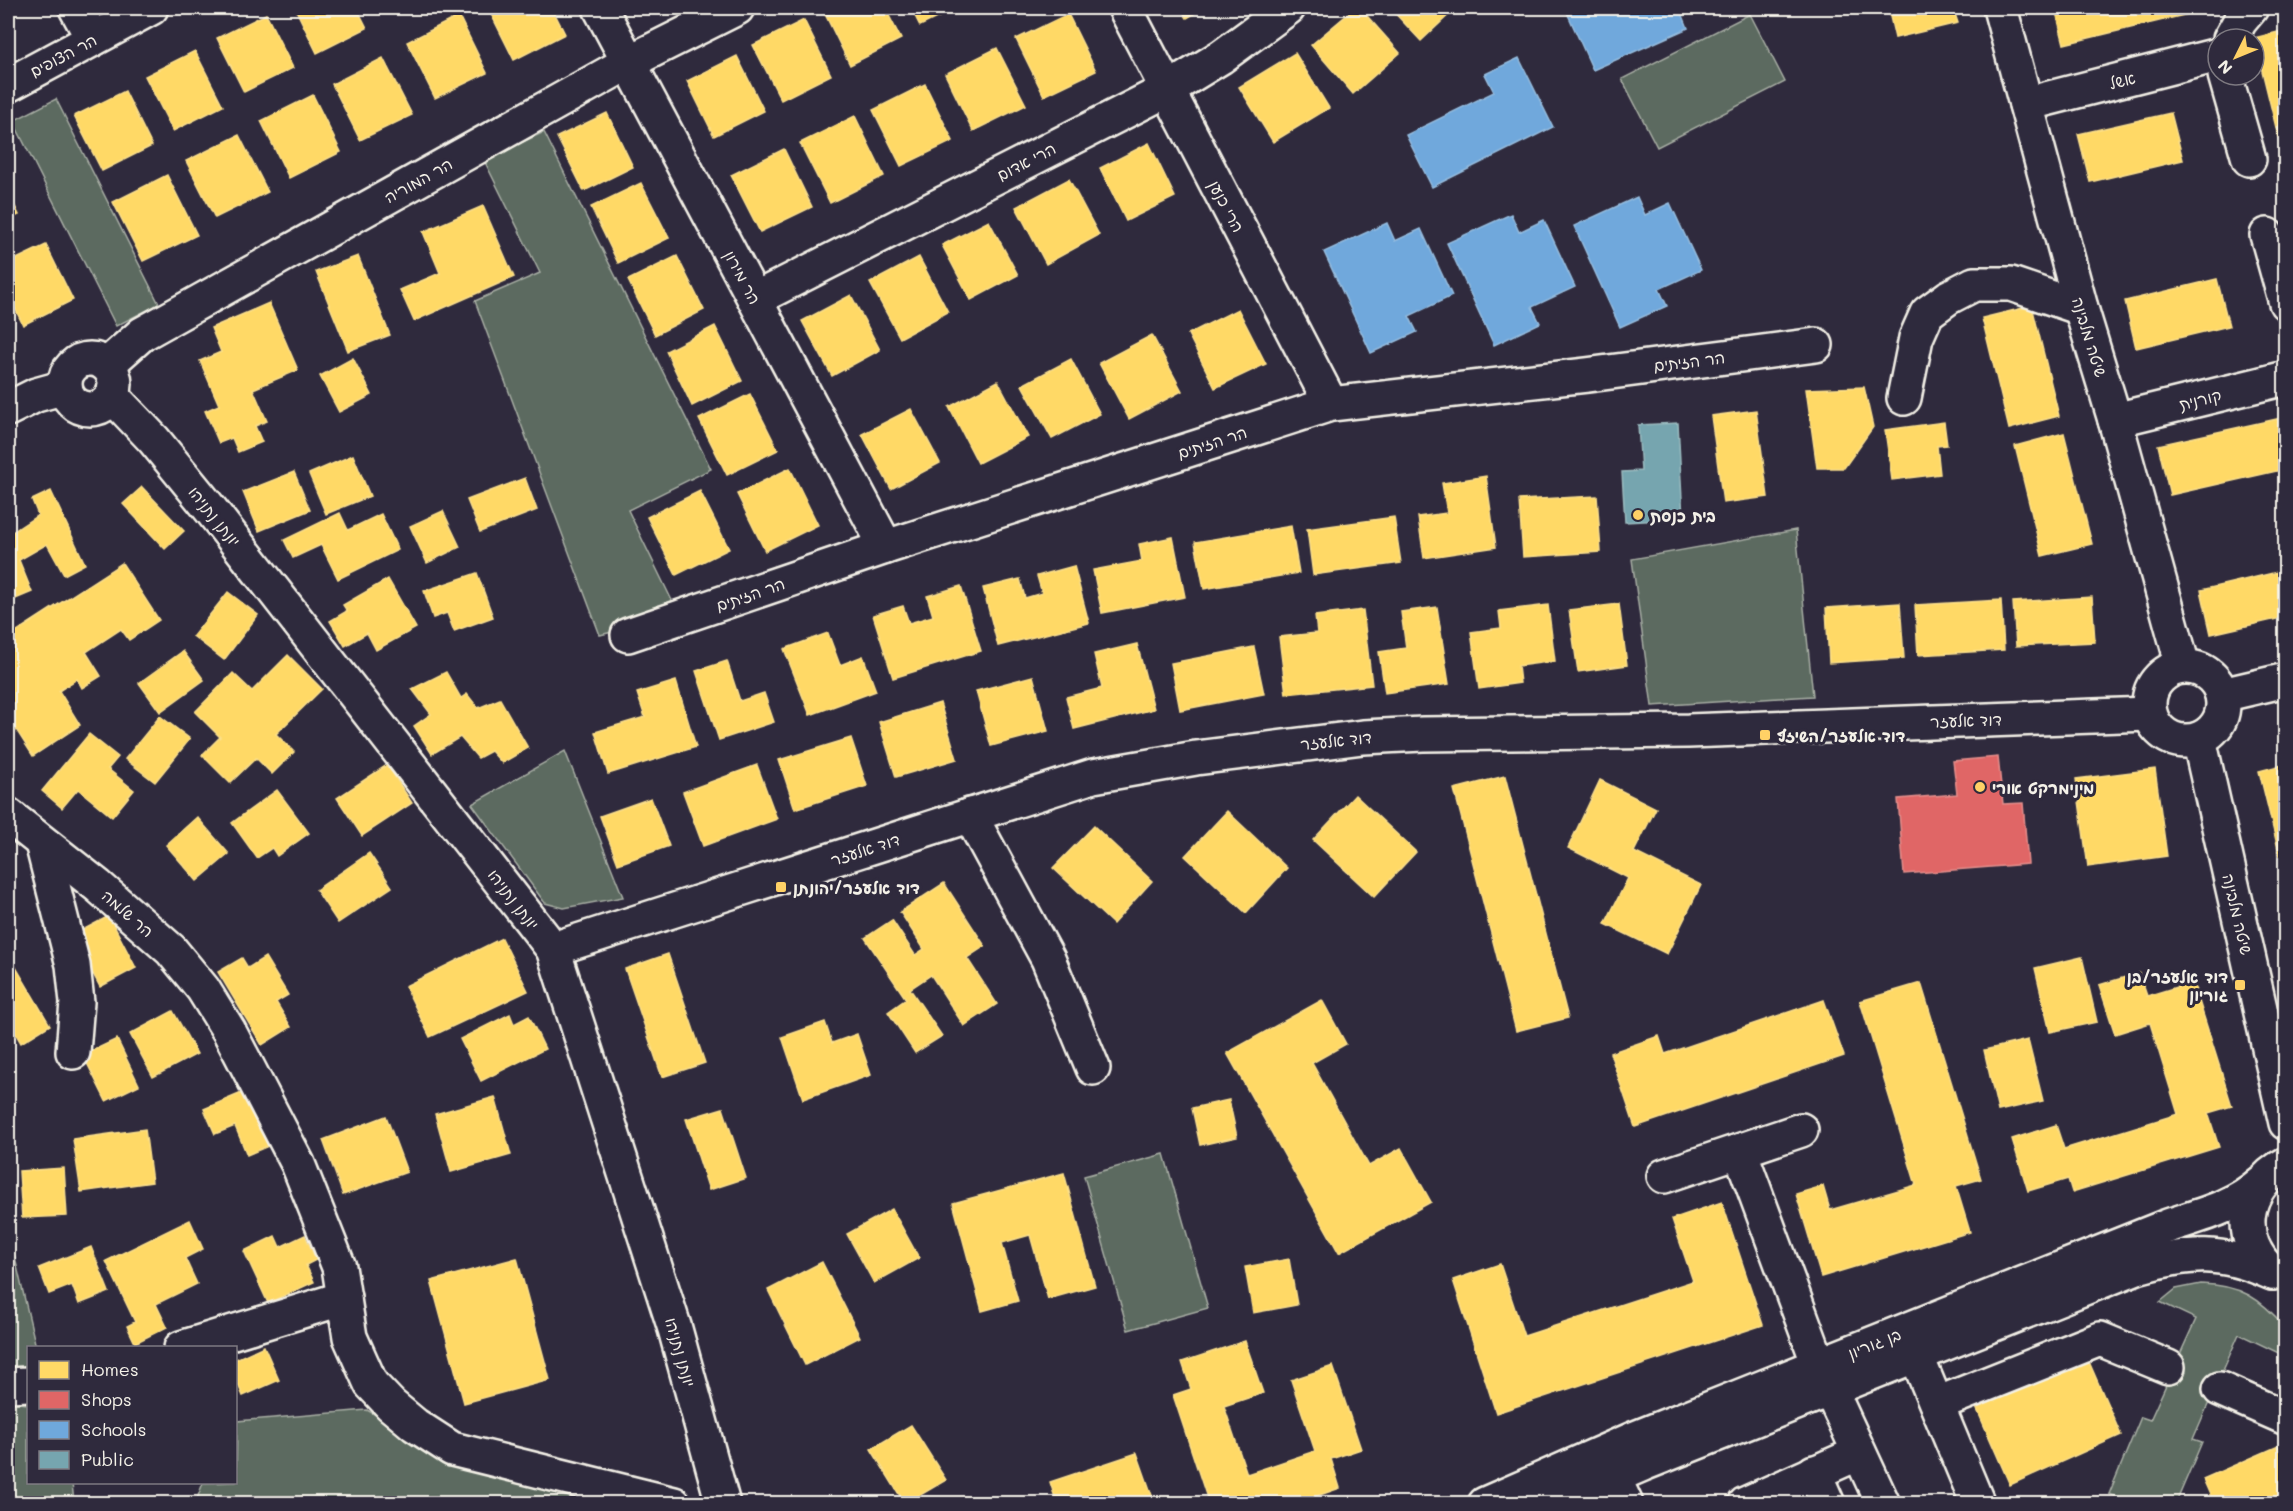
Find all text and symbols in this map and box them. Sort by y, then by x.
north arrow [2206,27,2266,87]
street label: הר הצופים [26,29,100,81]
text: N [2213,56,2236,79]
street label: אשל [2107,67,2137,93]
street label: הרי אדום [993,137,1059,185]
street label: הר המוריה [380,153,456,207]
street label: הרי כנען [1205,176,1249,236]
street label: הר מירון [719,246,766,308]
street label: שיטה מלבינה [2068,294,2112,380]
street label: הר הזיתים [1652,346,1726,376]
street label: קורנית [2177,384,2224,415]
street label: הר הזיתים [1175,421,1249,463]
street label: יונתן נתניהו [184,482,246,550]
place label: בית כנסת [1650,505,1716,526]
marker: בית כנסת [1631,508,1645,522]
street label: הר הזיתים [713,572,787,616]
street label: דוד אלעזר [1930,708,2002,732]
place label: דוד אלעזר/השיזף [1777,725,1906,746]
street label: דוד אלעזר [1299,726,1373,754]
marker: דוד אלעזר/השיזף [1758,728,1772,742]
place label: מינימרקט אורי [1992,777,2094,798]
marker: מינימרקט אורי [1973,780,1987,794]
street label: דוד אלעזר [828,828,902,870]
street label: יונתן נתניהו [484,864,544,934]
street label: שיטה מלבינה [2218,871,2258,957]
place label: דוד אלעזר/יהונתן [793,877,920,898]
marker: דוד אלעזר/יהונתן [774,880,788,894]
street label: הר שלמה [98,885,158,941]
place label: דוד אלעזר/בן גוריון [2127,966,2229,1005]
marker: דוד אלעזר/בן גוריון [2233,978,2247,992]
street label: יונתן נתניהו [661,1315,701,1389]
street label: בן גוריון [1844,1323,1904,1363]
legend [27,1346,237,1484]
text: Homes [81,1357,139,1381]
text: Shops [81,1387,132,1411]
text: Schools [81,1417,146,1441]
text: Public [81,1447,134,1471]

